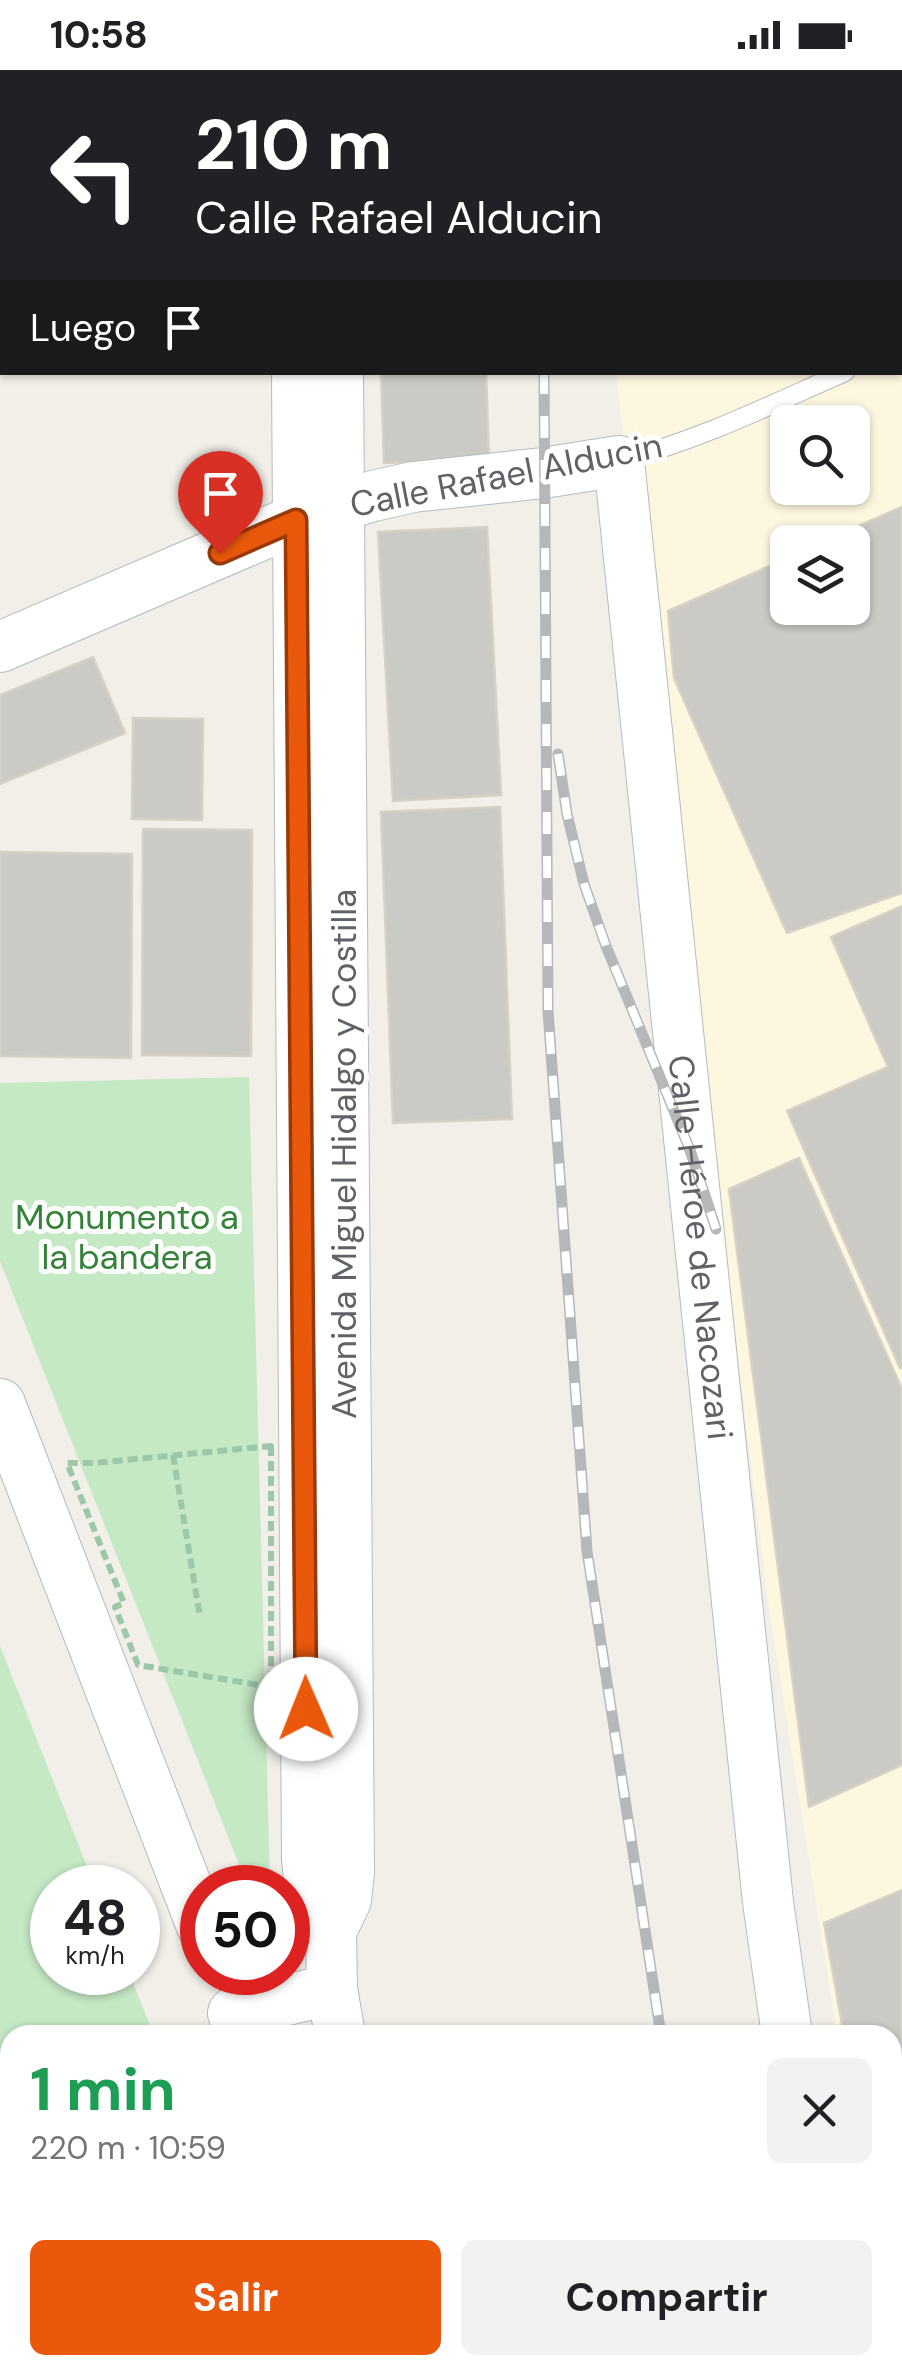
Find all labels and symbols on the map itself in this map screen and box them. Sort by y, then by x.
street label: Calle Rafael Alducin [346,422,666,528]
pin [178,451,263,554]
street label: Avenida Miguel Hidalgo y Costilla [321,889,367,1419]
street label: Calle Héroe de Nacozari [658,1053,743,1442]
park label: Monumento a la bandera [15,1194,239,1280]
position arrow [254,1657,358,1761]
speed limit sign: 50 [180,1865,310,1995]

